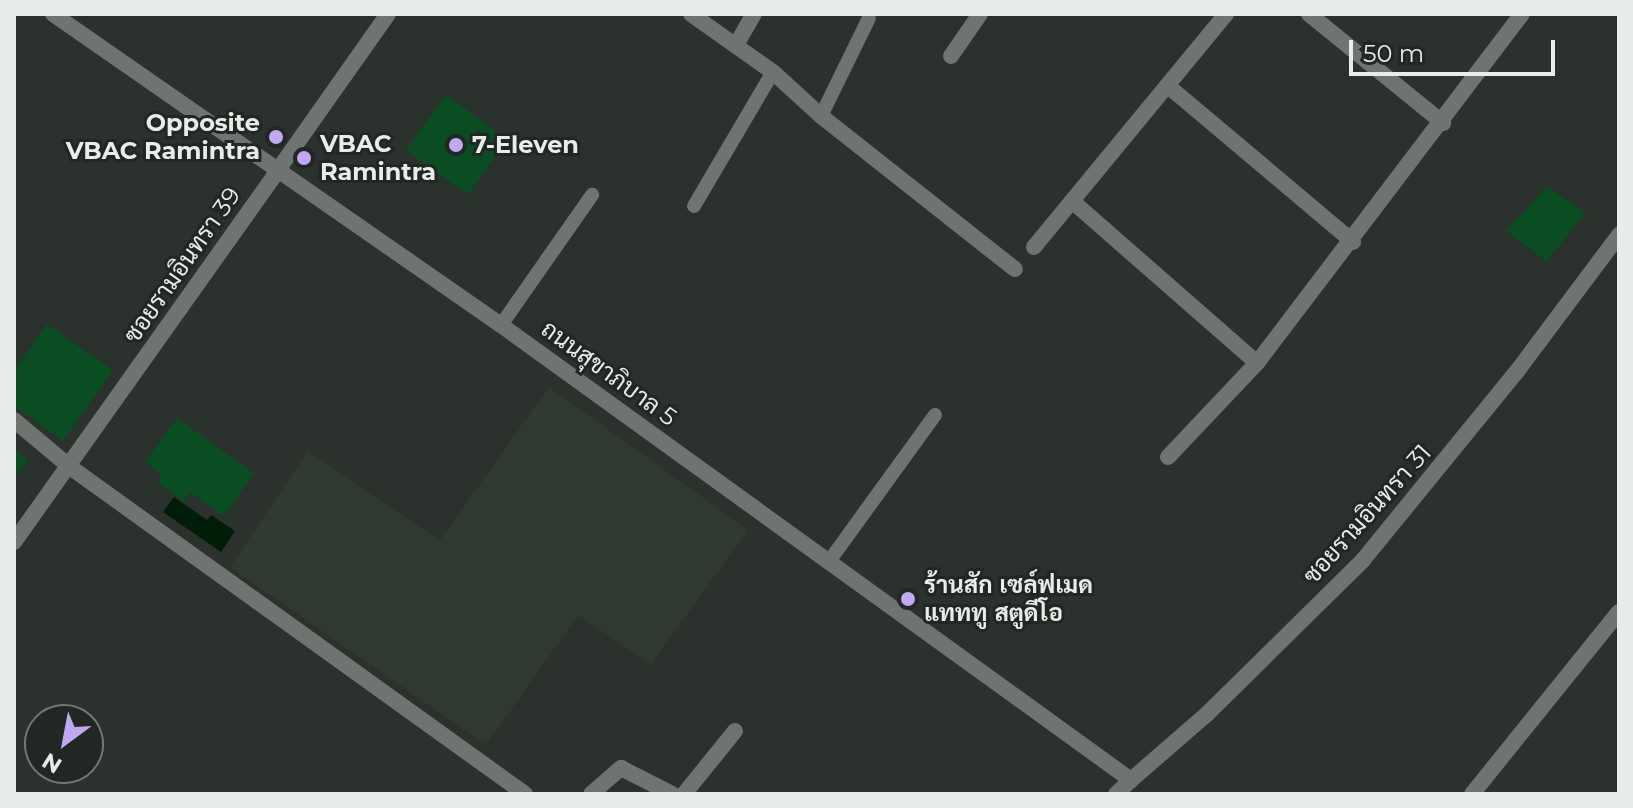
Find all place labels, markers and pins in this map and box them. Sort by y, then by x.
place label: Opposite VBAC Ramintra [66,109,260,165]
marker: Opposite VBAC Ramintra [267,128,285,146]
place label: VBAC Ramintra [320,130,436,186]
place label: 7-Eleven [472,131,579,159]
marker: 7-Eleven [447,136,465,154]
marker: VBAC Ramintra [295,149,313,167]
place label: ร้านสัก เซล์ฟเมด แทททู สตูดีโอ [924,571,1093,627]
marker: ร้านสัก เซล์ฟเมด แทททู สตูดีโอ [899,590,917,608]

